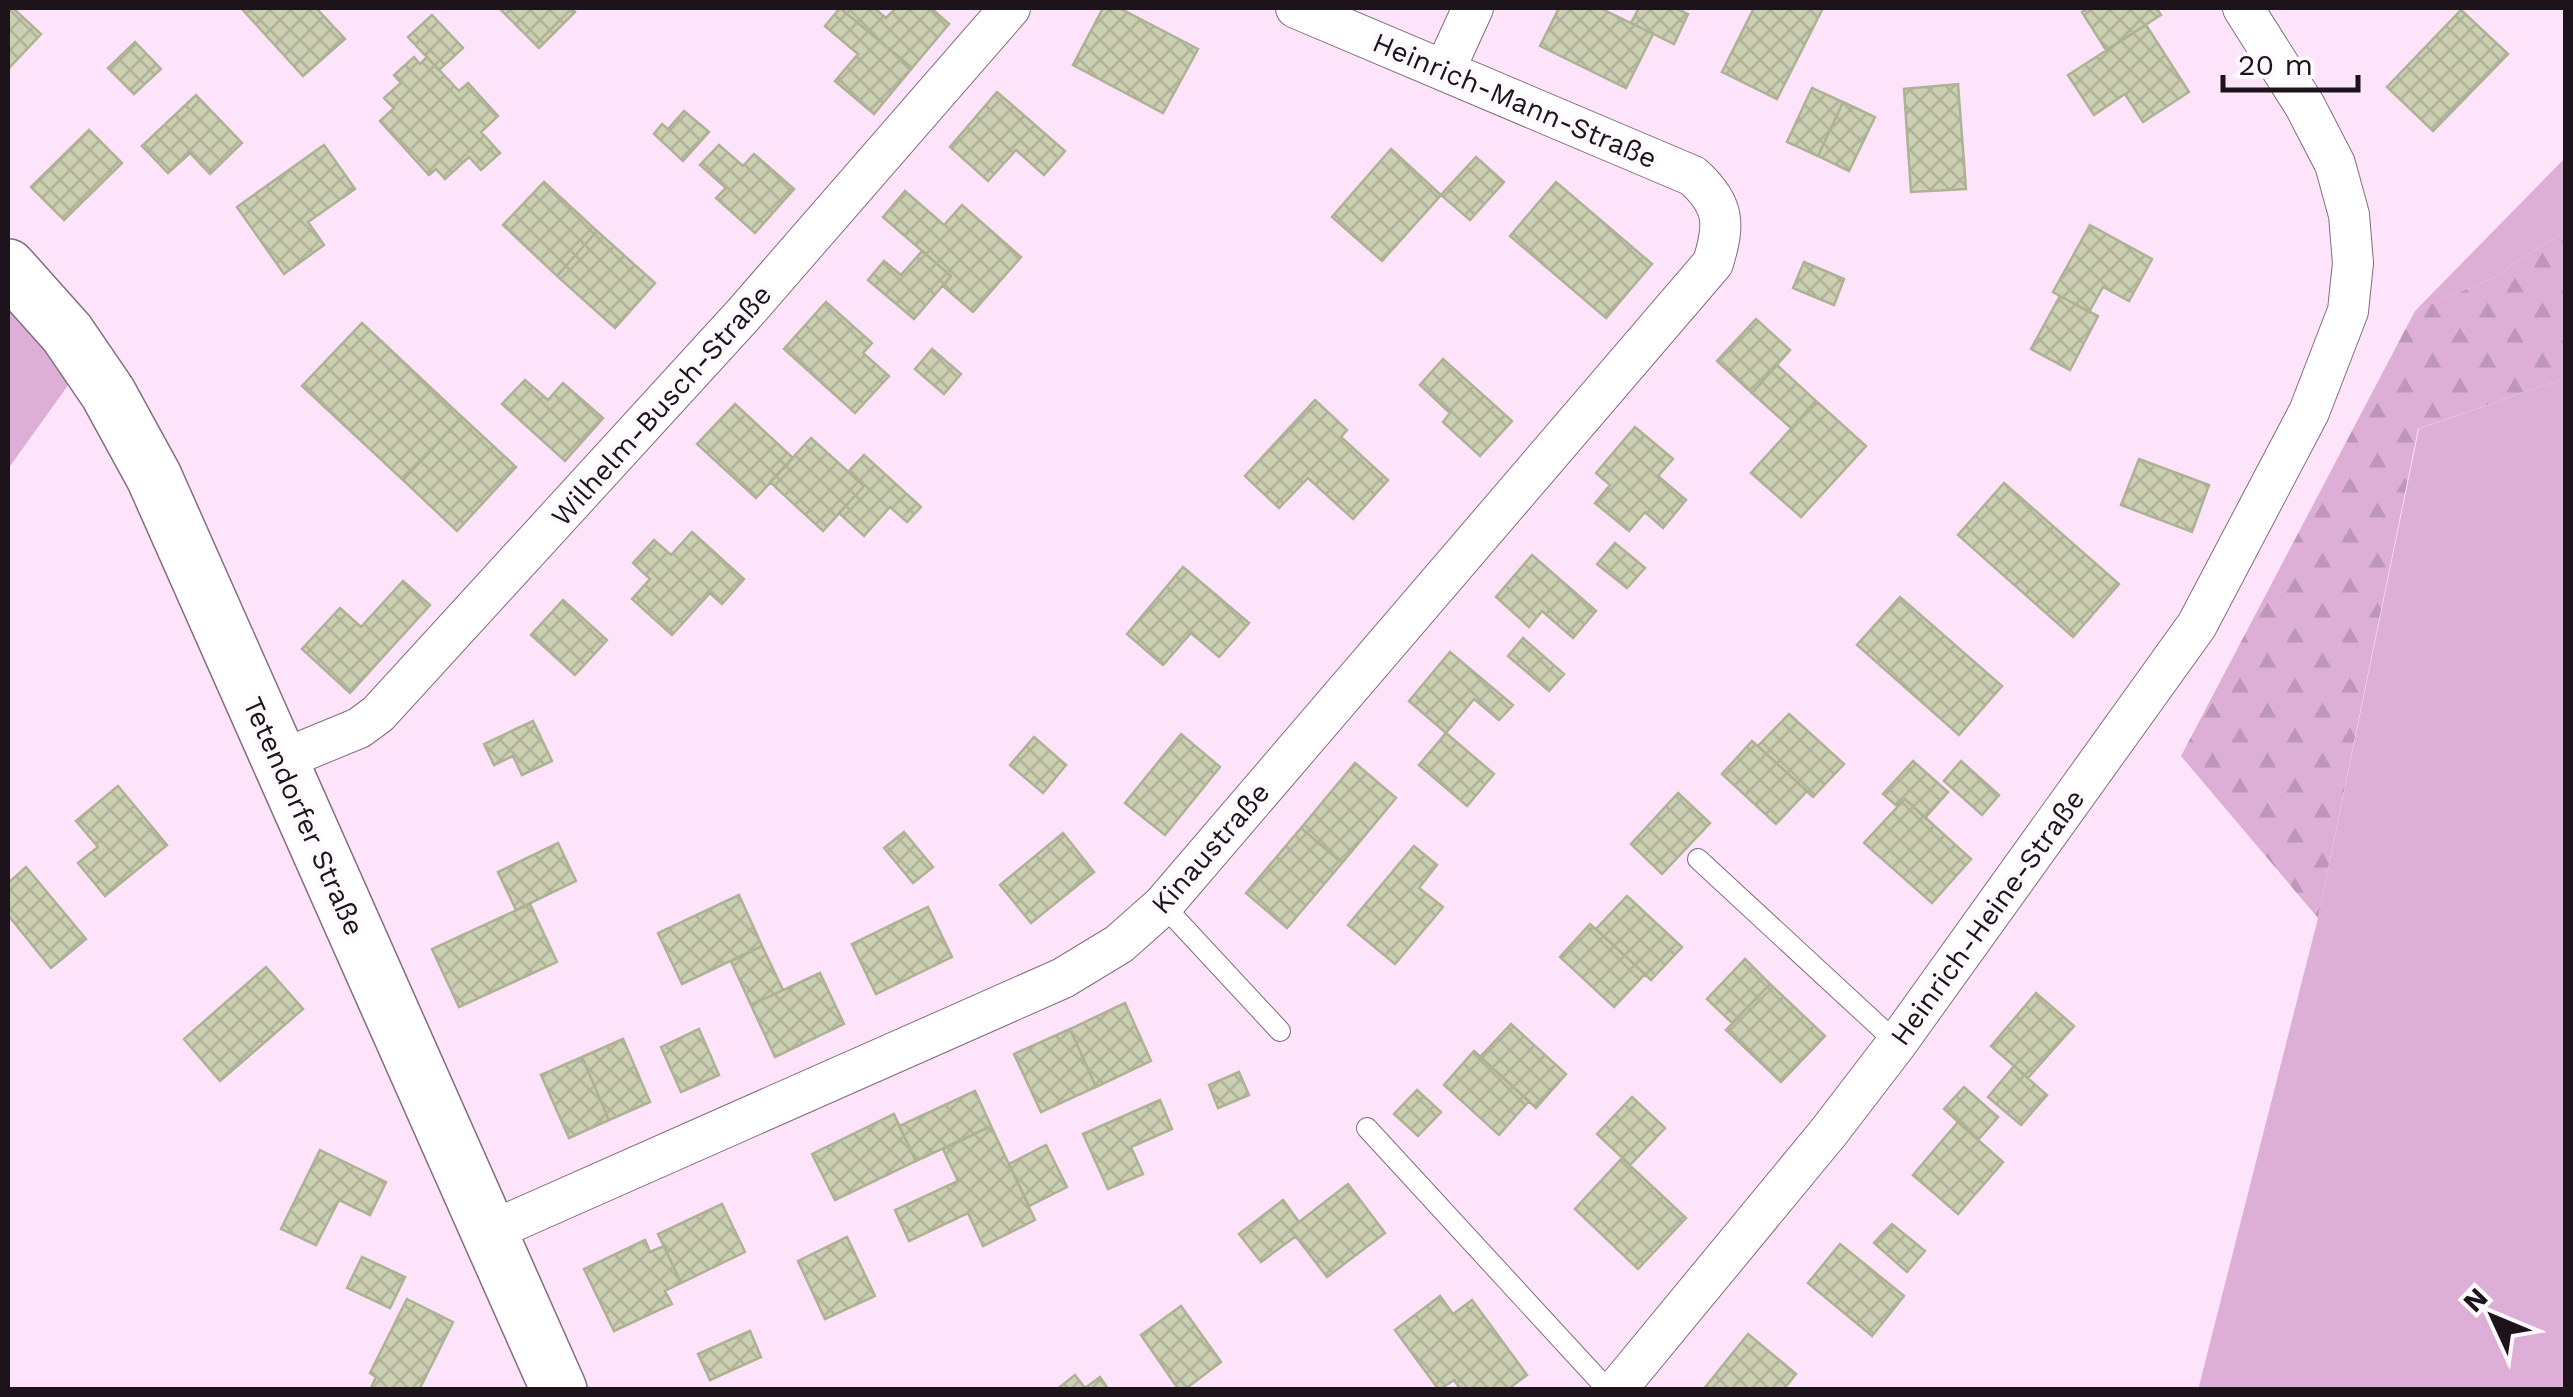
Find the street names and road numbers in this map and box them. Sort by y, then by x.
street label: Heinrich-Mann-Straße [1368,26,1662,175]
street label: Wilhelm-Busch-Straße [544,278,778,533]
street label: Tetendorfer Straße [236,692,371,941]
street label: Kinaustraße [1144,776,1276,921]
street label: Heinrich-Heine-Straße [1883,783,2091,1052]

